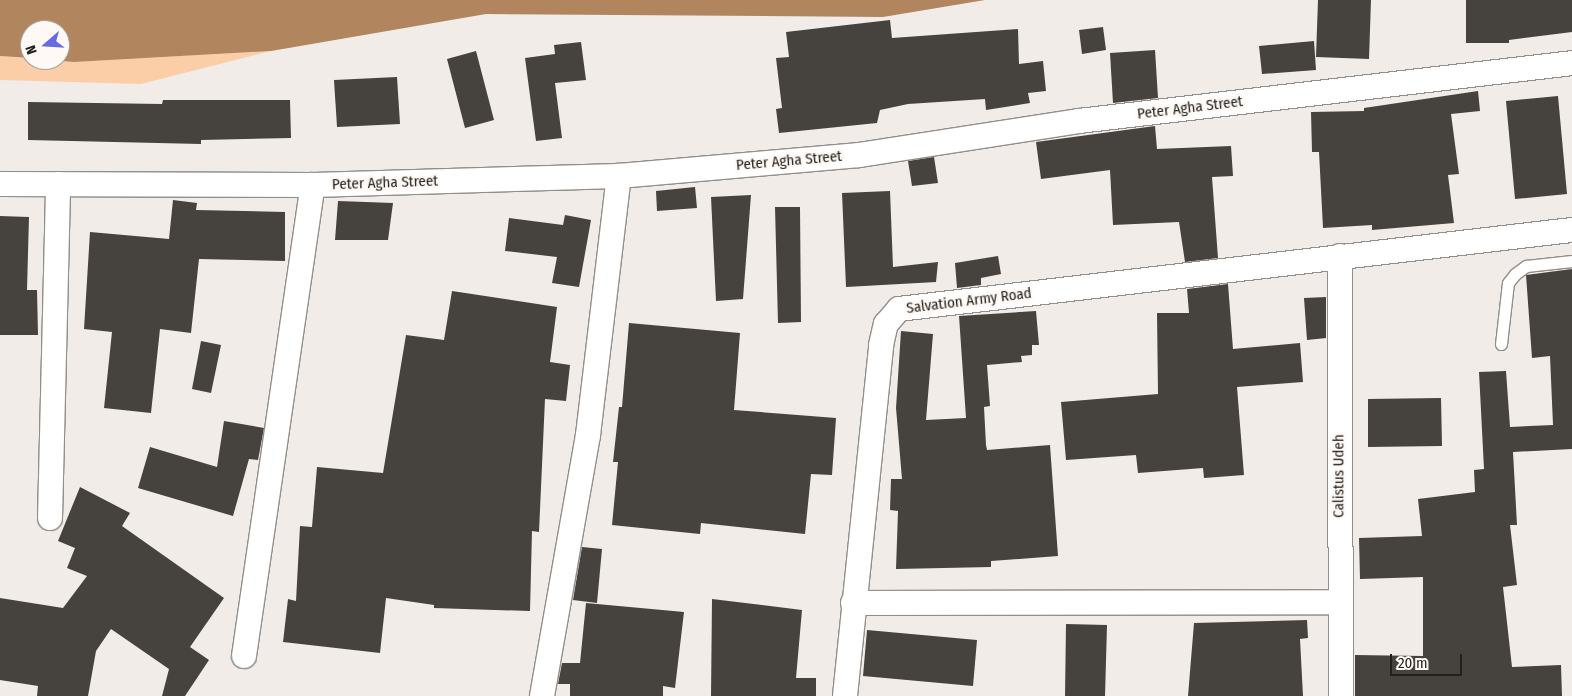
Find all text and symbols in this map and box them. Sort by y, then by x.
north arrow [20,20,70,70]
text: N [22,43,41,56]
street label: Peter Agha Street [1136,93,1244,123]
street label: Peter Agha Street [735,147,843,175]
street label: Peter Agha Street [332,172,438,194]
street label: Salvation Army Road [905,284,1033,318]
street label: Calistus Udeh [1330,434,1348,518]
scale bar [1392,644,1464,676]
text: 20 m [1398,654,1428,672]

